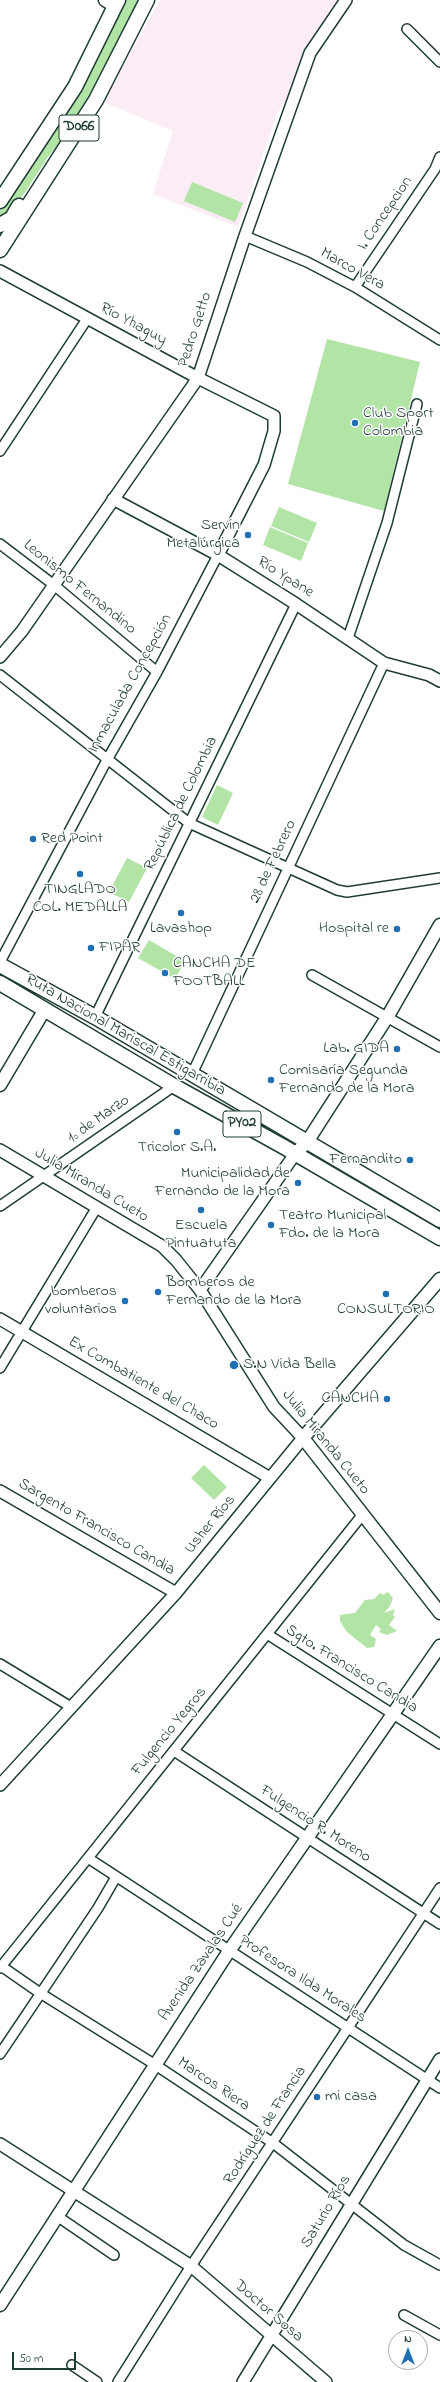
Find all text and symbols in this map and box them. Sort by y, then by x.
road number: D066 [59,115,99,141]
street label: I. Concepcion [354,173,418,255]
street label: Marco Vera [316,244,388,296]
street label: Pedro Getto [175,290,217,370]
street label: Río Yhaguy [96,299,170,351]
place label: Club Sport Colombia [363,404,434,442]
marker: Club Sport Colombia [350,418,360,428]
place label: Servín Metalúrgica [167,516,240,554]
marker: Servín Metalúrgica [243,530,253,540]
street label: Leonismo Fernandino [19,536,139,640]
street label: Río Ypane [253,553,317,603]
street label: Inmaculada Concepción [85,611,177,757]
street label: República de Colombia [141,734,223,874]
street label: 28 de Febrero [246,817,302,907]
place label: Red Point [41,829,103,849]
marker: Red Point [28,834,38,844]
marker: TINGLADO COL. MEDALLA [75,869,85,879]
place label: TINGLADO COL. MEDALLA [33,880,127,918]
marker: Lavashop [176,908,186,918]
place label: Lavashop [150,919,212,939]
place label: Hospital re [319,919,389,939]
marker: Hospital re [392,924,402,934]
place label: FIPAR [99,938,140,958]
marker: FIPAR [86,943,96,953]
place label: CANCHA DE FOOTBALL [173,954,256,992]
marker: CANCHA DE FOOTBALL [160,968,170,978]
street label: Ruta Nacional Mariscal Estigarribia [21,971,229,1101]
place label: Lab. GIDA [323,1039,389,1059]
marker: Lab. GIDA [392,1044,402,1054]
place label: Comisaría Segunda Fernando de la Mora [279,1061,414,1099]
marker: Comisaría Segunda Fernando de la Mora [266,1075,276,1085]
street label: 1º de Marzo [64,1092,134,1148]
road number: PY02 [223,1111,261,1137]
marker: Tricolor S.A. [172,1127,182,1137]
place label: Tricolor S.A. [138,1138,216,1158]
street label: Julia Miranda Cueto [31,1144,151,1228]
place label: Fernandito [330,1150,402,1170]
marker: Fernandito [405,1155,415,1165]
place label: Municipalidad de Fernando de la Mora [155,1164,290,1202]
marker: Municipalidad de Fernando de la Mora [293,1178,303,1188]
marker: Escuela Pintuatuta [196,1205,206,1215]
place label: Teatro Municipal Fdo. de la Mora [279,1206,386,1244]
place label: Escuela Pintuatuta [166,1216,236,1254]
marker: Teatro Municipal Fdo. de la Mora [266,1220,276,1230]
place label: Bomberos de Fernando de la Mora [166,1273,301,1311]
place label: bomberos voluntarios [45,1282,117,1320]
marker: Bomberos de Fernando de la Mora [153,1287,163,1297]
marker: CONSULTORIO [381,1289,391,1299]
marker: bomberos voluntarios [120,1296,130,1306]
place label: CONSULTORIO [337,1300,435,1320]
street label: Ex Combatiente del Chaco [64,1333,222,1435]
place label: S.N Vida Bella [243,1355,336,1375]
marker: S.N Vida Bella [228,1359,240,1371]
street label: Julia Miranda Cueto [277,1387,373,1499]
place label: CANCHA [322,1389,379,1409]
marker: CANCHA [382,1394,392,1404]
street label: Sargento Francisco Candia [14,1475,178,1581]
street label: Usher Ríos [181,1492,241,1558]
street label: Sgto. Francisco Candia [281,1621,421,1719]
street label: Fulgencio Yegros [128,1684,212,1780]
street label: Fulgencio R. Moreno [256,1782,374,1868]
street label: Avenida Zavalas Cué [156,1901,248,2025]
street label: Profesora Ilda Morales [235,1932,369,2028]
street label: Marcos Riera [173,2054,253,2116]
street label: Rodríguez de Francia [220,2063,312,2189]
place label: mi casa [325,2087,377,2107]
marker: mi casa [312,2092,322,2102]
street label: Saturio Ríos [298,2172,356,2252]
street label: Doctor Sosa [230,2277,306,2347]
north arrow [388,2330,428,2370]
text: N [404,2331,412,2347]
scale bar [14,2344,78,2370]
text: 50 m [19,2350,43,2368]

